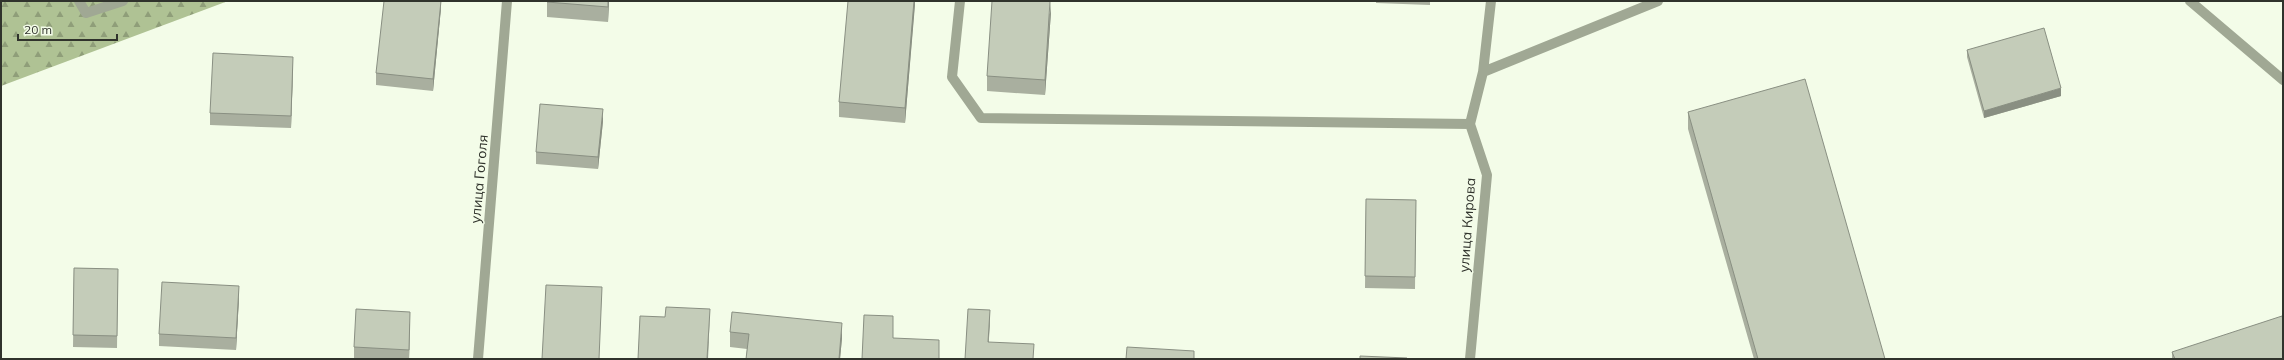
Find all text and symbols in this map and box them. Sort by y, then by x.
scale bar [18,16,117,42]
text: 20 m [24,22,52,37]
street label: улица Гоголя [466,134,492,224]
street label: улица Кирова [1455,177,1479,273]

